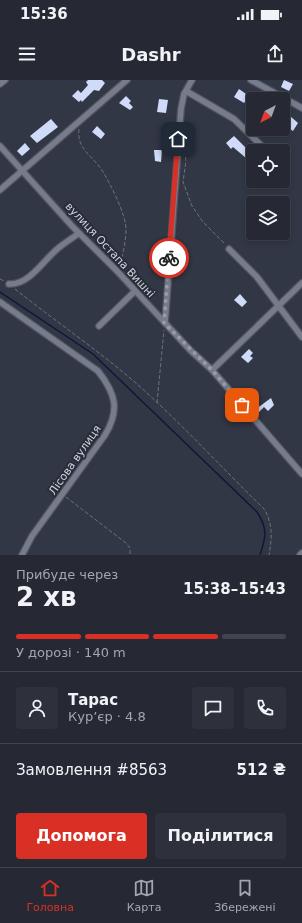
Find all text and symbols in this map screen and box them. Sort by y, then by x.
text: 15:36 [20,5,68,23]
icon: menu [16,43,38,65]
icon: share [264,43,286,65]
text: Dashr [121,44,181,65]
north arrow [246,92,290,136]
map controls [246,92,290,240]
pin [161,122,195,156]
icon: home [167,128,189,150]
button: locate [246,144,290,188]
button: layers [246,196,290,240]
street label: вулиця Остапа Вишні [63,200,157,300]
courier [149,238,189,278]
icon: bike [158,247,180,269]
pin [225,388,259,422]
icon: bag [231,394,253,416]
street label: Лісова вулиця [46,423,104,497]
text: Прибуде через [16,567,118,582]
text: 15:38–15:43 [183,580,286,598]
text: 2 хв [16,582,76,612]
text: У дорозі · 140 m [16,645,126,660]
button: person [16,687,58,729]
button: chat [192,687,234,729]
button: phone [244,687,286,729]
text: Тарас [68,691,118,709]
text: Кур’єр · 4.8 [68,709,146,724]
text: Замовлення #8563 [16,761,167,779]
text: 512 ₴ [237,761,286,779]
button: Допомога [16,813,147,859]
button: Поділитися [155,813,286,859]
tab: Головна [26,877,74,914]
tab: Карта [127,877,162,914]
tab: Збережені [214,877,276,914]

